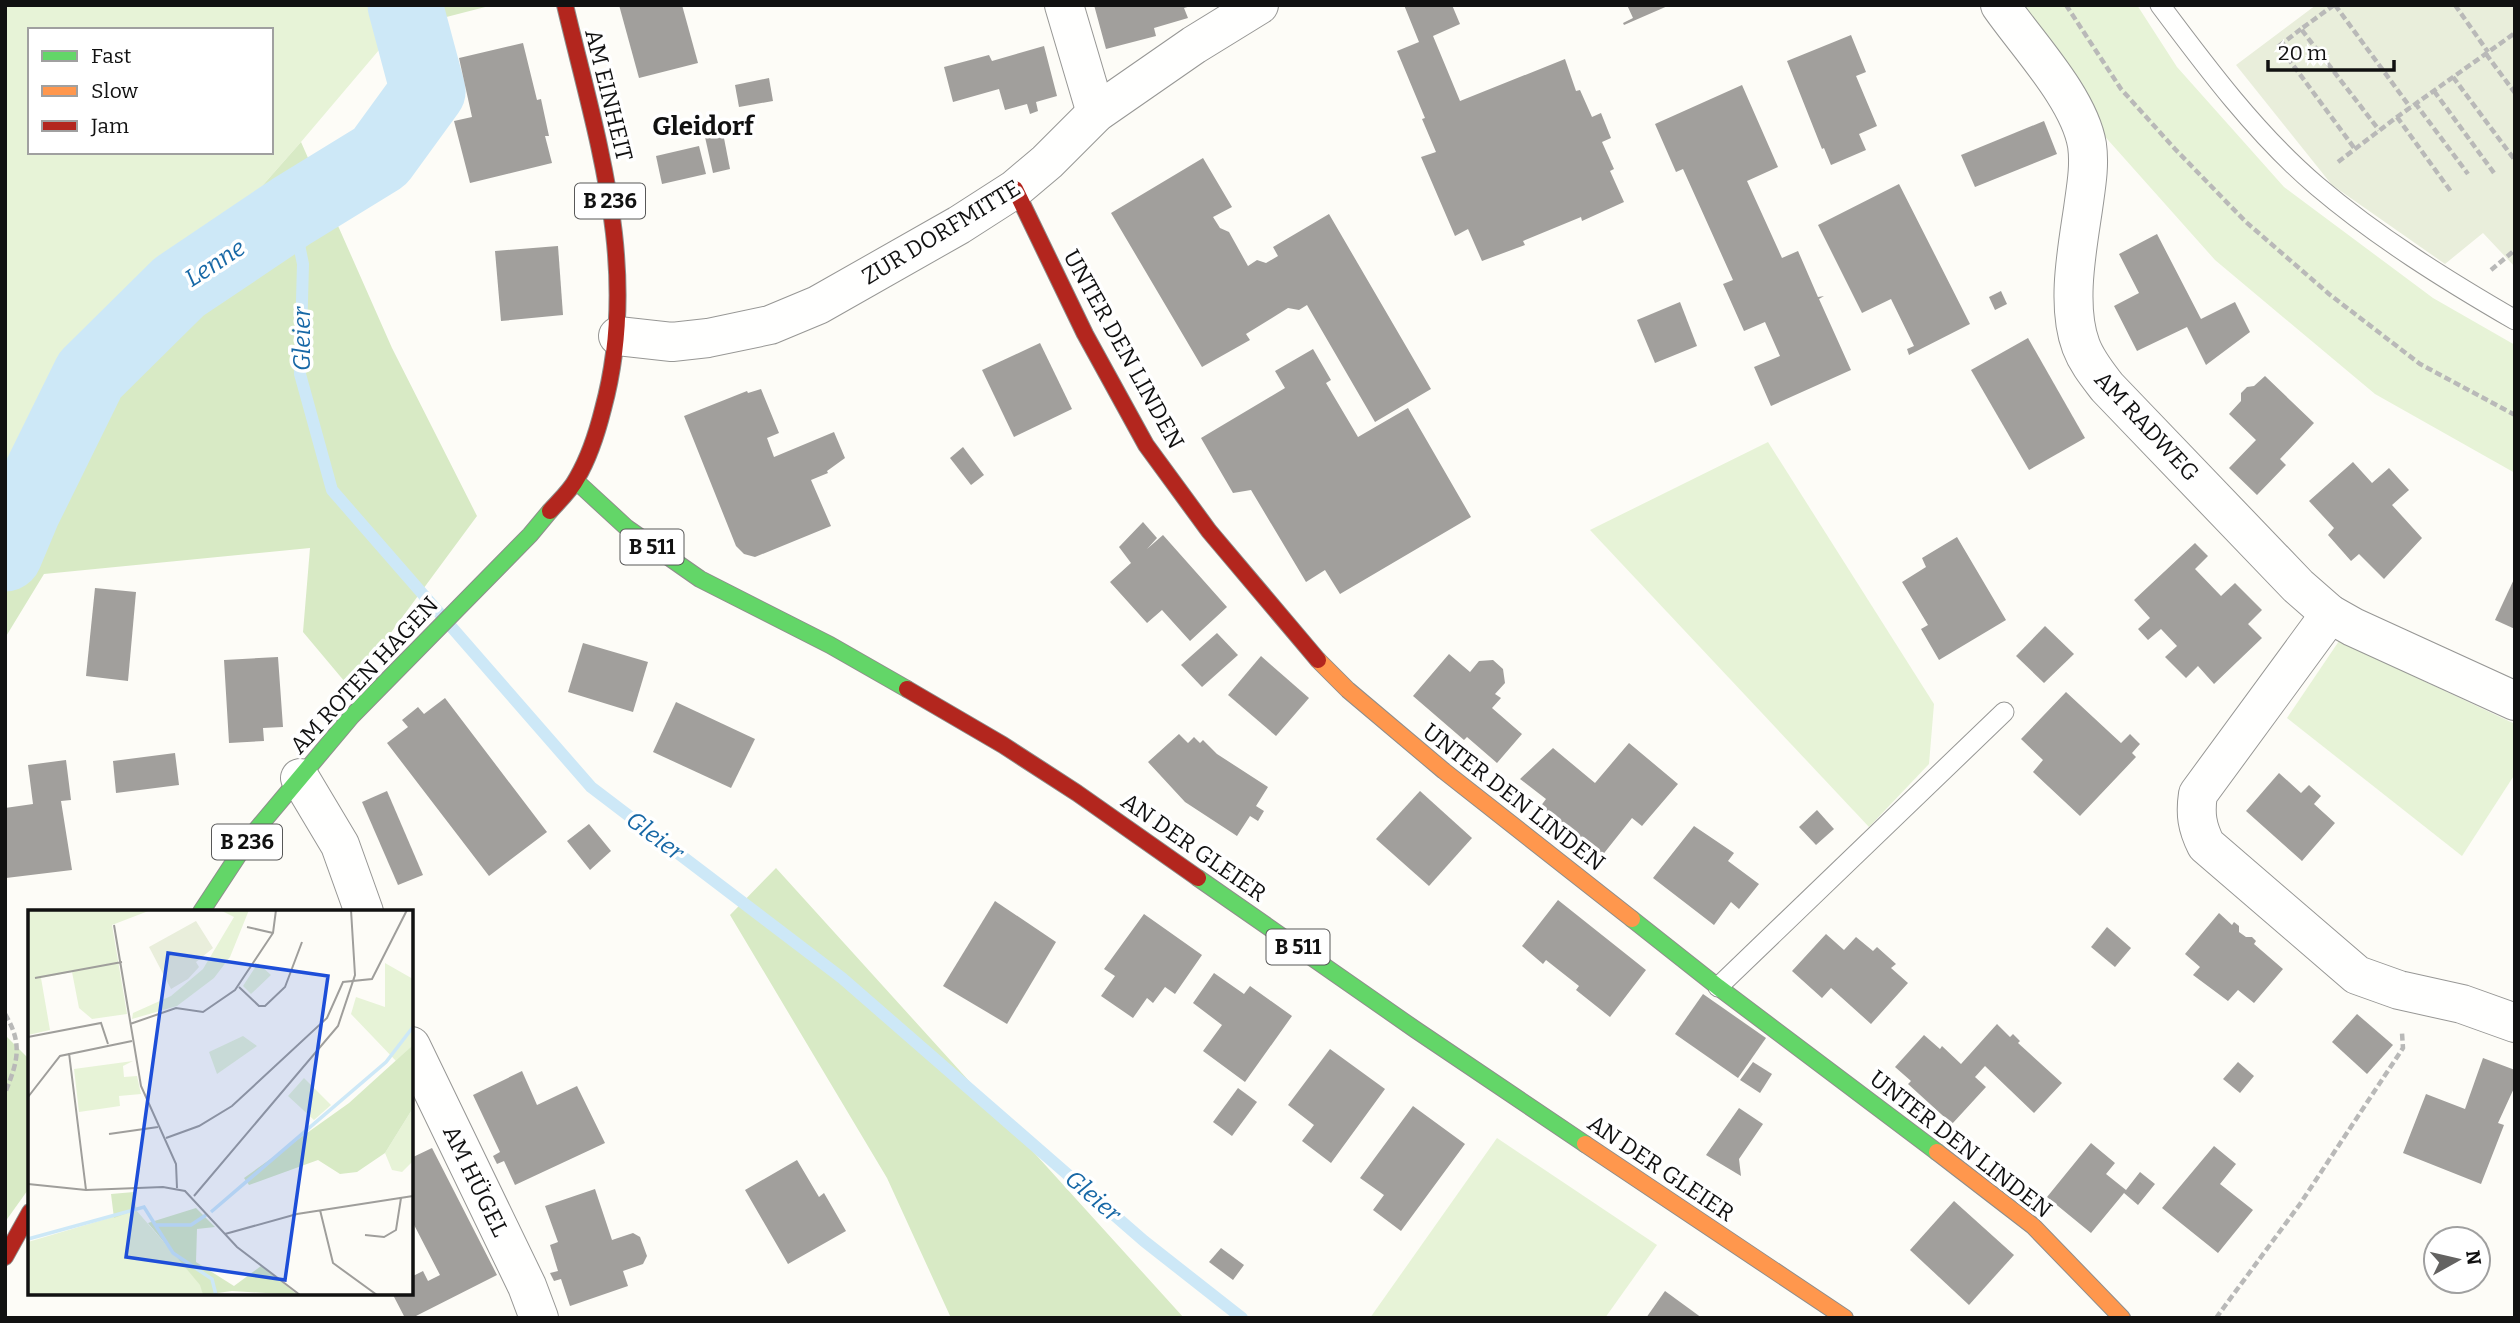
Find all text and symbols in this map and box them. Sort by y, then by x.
street label: AM EINHEIT [579,26,639,164]
legend [28,28,273,154]
scale bar [2268,28,2394,72]
text: 20 m [2278,40,2327,66]
text: Fast [91,43,132,69]
text: Slow [91,78,138,104]
district label: Gleidorf [652,111,756,142]
text: Jam [90,113,129,139]
street label: ZUR DORFMITTE [857,174,1025,290]
road number: B 236 [575,184,645,218]
water label: Lenne [180,233,250,293]
street label: UNTER DEN LINDEN [1058,245,1190,453]
water label: Gleier [288,306,316,371]
street label: AM RADWEG [2089,365,2205,487]
road number: B 511 [620,530,684,564]
street label: AM ROTEN HAGEN [284,591,444,759]
street label: UNTER DEN LINDEN [1417,717,1611,877]
street label: AN DER GLEIER [1116,787,1272,907]
water label: Gleier [621,806,690,867]
road number: B 236 [212,824,282,860]
inset map [28,910,413,1295]
road number: B 511 [1266,930,1330,964]
street label: UNTER DEN LINDEN [1864,1064,2058,1224]
street label: AN DER GLEIER [1583,1109,1739,1227]
street label: AM HÜGEL [437,1121,515,1241]
water label: Gleier [1060,1164,1127,1228]
north arrow [2422,1225,2492,1295]
text: N [2461,1249,2486,1267]

